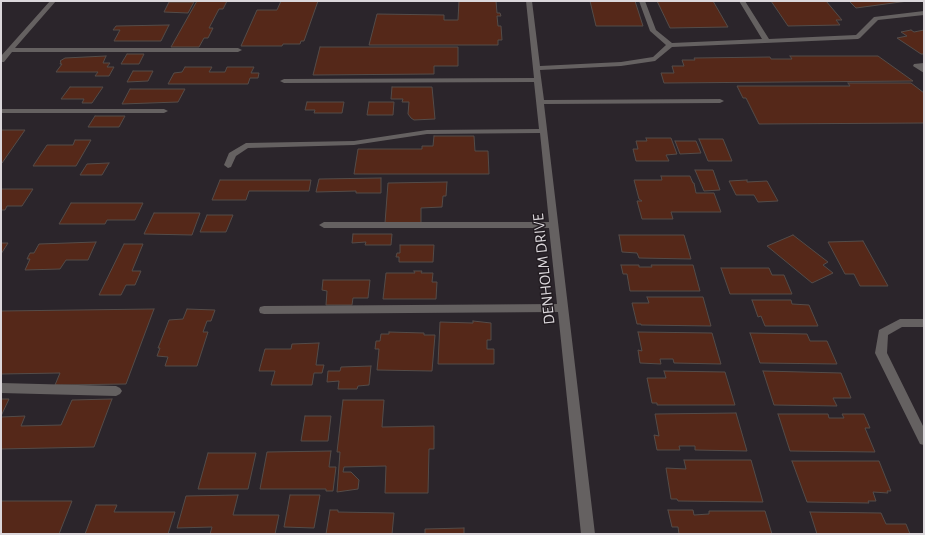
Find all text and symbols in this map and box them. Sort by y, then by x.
street label: DENHOLM DRIVE [529,212,559,326]

